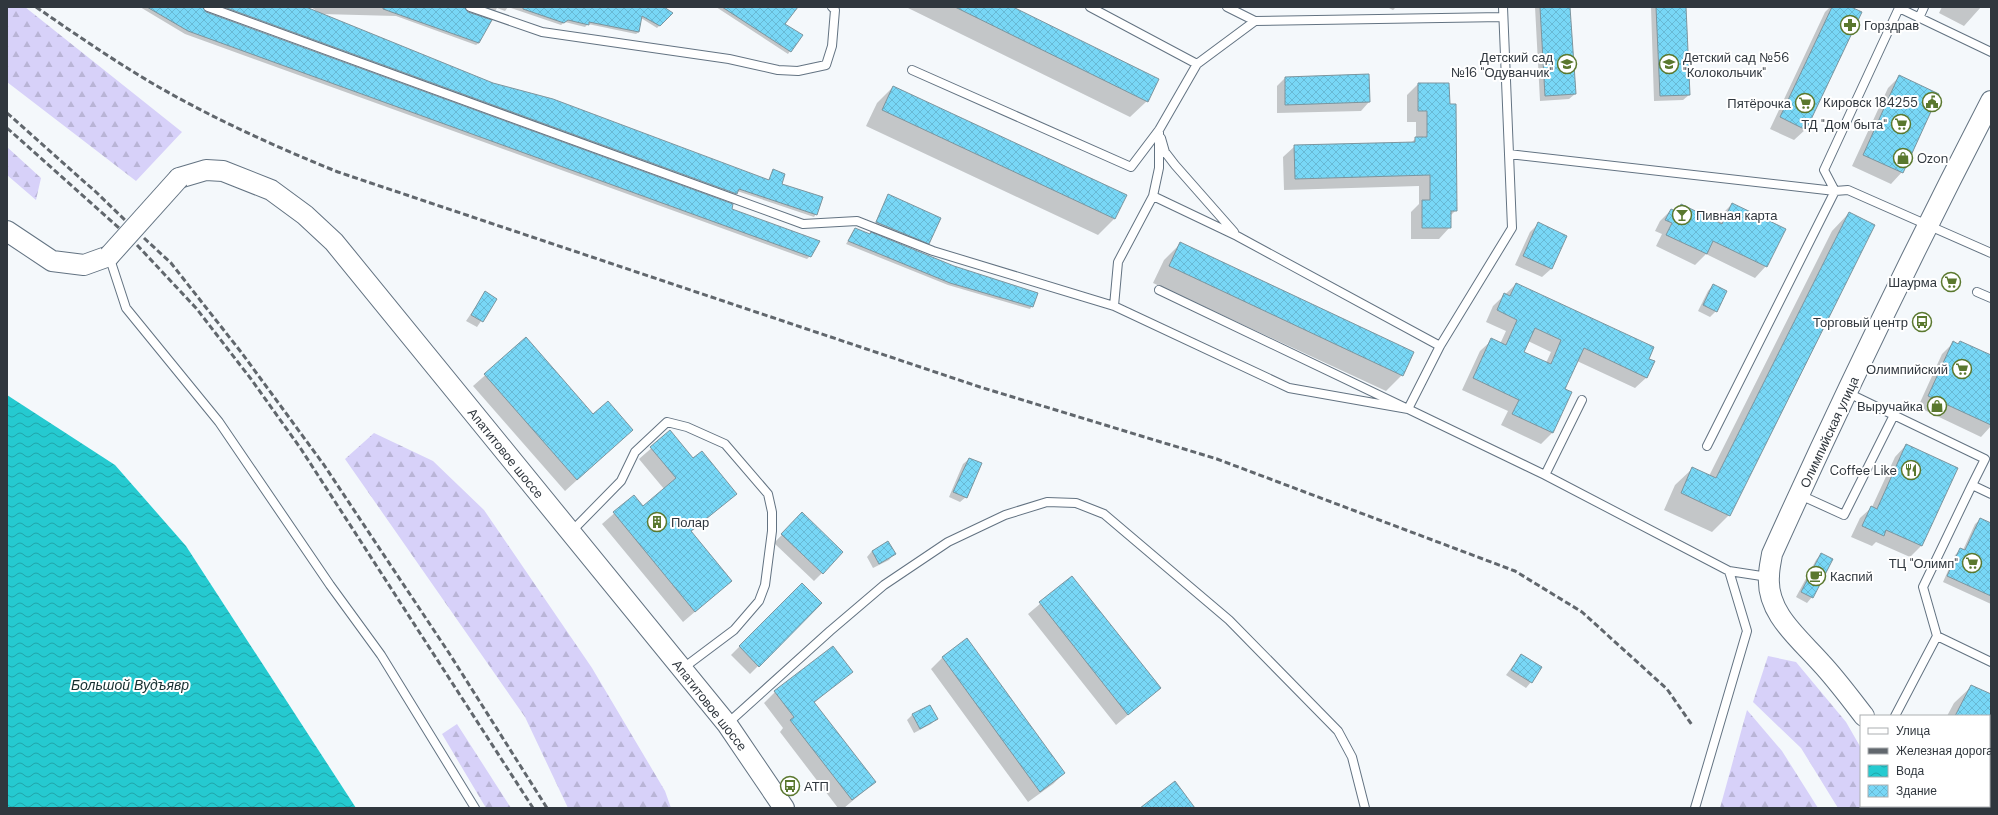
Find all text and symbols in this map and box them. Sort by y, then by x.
pharmacy icon: Горздрав [1839,14,1861,36]
place label: Горздрав [1864,17,1919,34]
place label: Детский сад №16 "Одуванчик" [1451,49,1553,81]
place label: Детский сад №56 "Колокольчик" [1683,49,1789,81]
school or university icon: Детский сад №16 "Одуванчик" [1556,53,1578,75]
school or university icon: Детский сад №56 "Колокольчик" [1658,53,1680,75]
public building icon: Кировск 184255 [1921,91,1943,113]
supermarket icon: Пятёрочка [1794,92,1816,114]
place label: Кировск 184255 [1823,94,1918,111]
place label: Пятёрочка [1727,95,1792,112]
supermarket icon: ТД "Дом быта" [1890,113,1912,135]
place label: ТД "Дом быта" [1801,116,1887,133]
shop icon: Ozon [1892,147,1914,169]
place label: Ozon [1917,150,1948,167]
bar icon: Пивная карта [1671,204,1693,226]
place label: Пивная карта [1696,207,1778,224]
supermarket icon: Шаурма [1940,271,1962,293]
place label: Шаурма [1888,274,1938,291]
bus stop icon: Торговый центр [1911,311,1933,333]
place label: Торговый центр [1813,314,1908,331]
supermarket icon: Олимпийский [1951,358,1973,380]
place label: Олимпийский [1866,361,1948,378]
street label: Олимпийская улица [1796,373,1863,491]
shop icon: Выручайка [1926,395,1948,417]
place label: Выручайка [1857,398,1924,415]
street label: Апатитовое шоссе [464,405,547,502]
restaurant icon: Coffee Like [1900,459,1922,481]
place label: Coffee Like [1830,462,1897,479]
building icon: Полар [646,511,668,533]
place label: Полар [671,514,709,531]
supermarket icon: ТЦ "Олимп" [1961,552,1983,574]
place label: ТЦ "Олимп" [1889,555,1958,572]
cafe icon: Каспий [1805,565,1827,587]
place label: Каспий [1830,568,1873,585]
street label: Апатитовое шоссе [669,656,751,754]
water label: Большой Вудъявр [71,676,189,694]
legend [1860,715,1990,807]
text: Улица [1896,723,1930,739]
text: Железная дорога [1896,743,1993,759]
text: Вода [1896,763,1924,779]
bus stop icon: АТП [779,775,801,797]
place label: АТП [804,778,829,795]
text: Здание [1896,783,1937,799]

